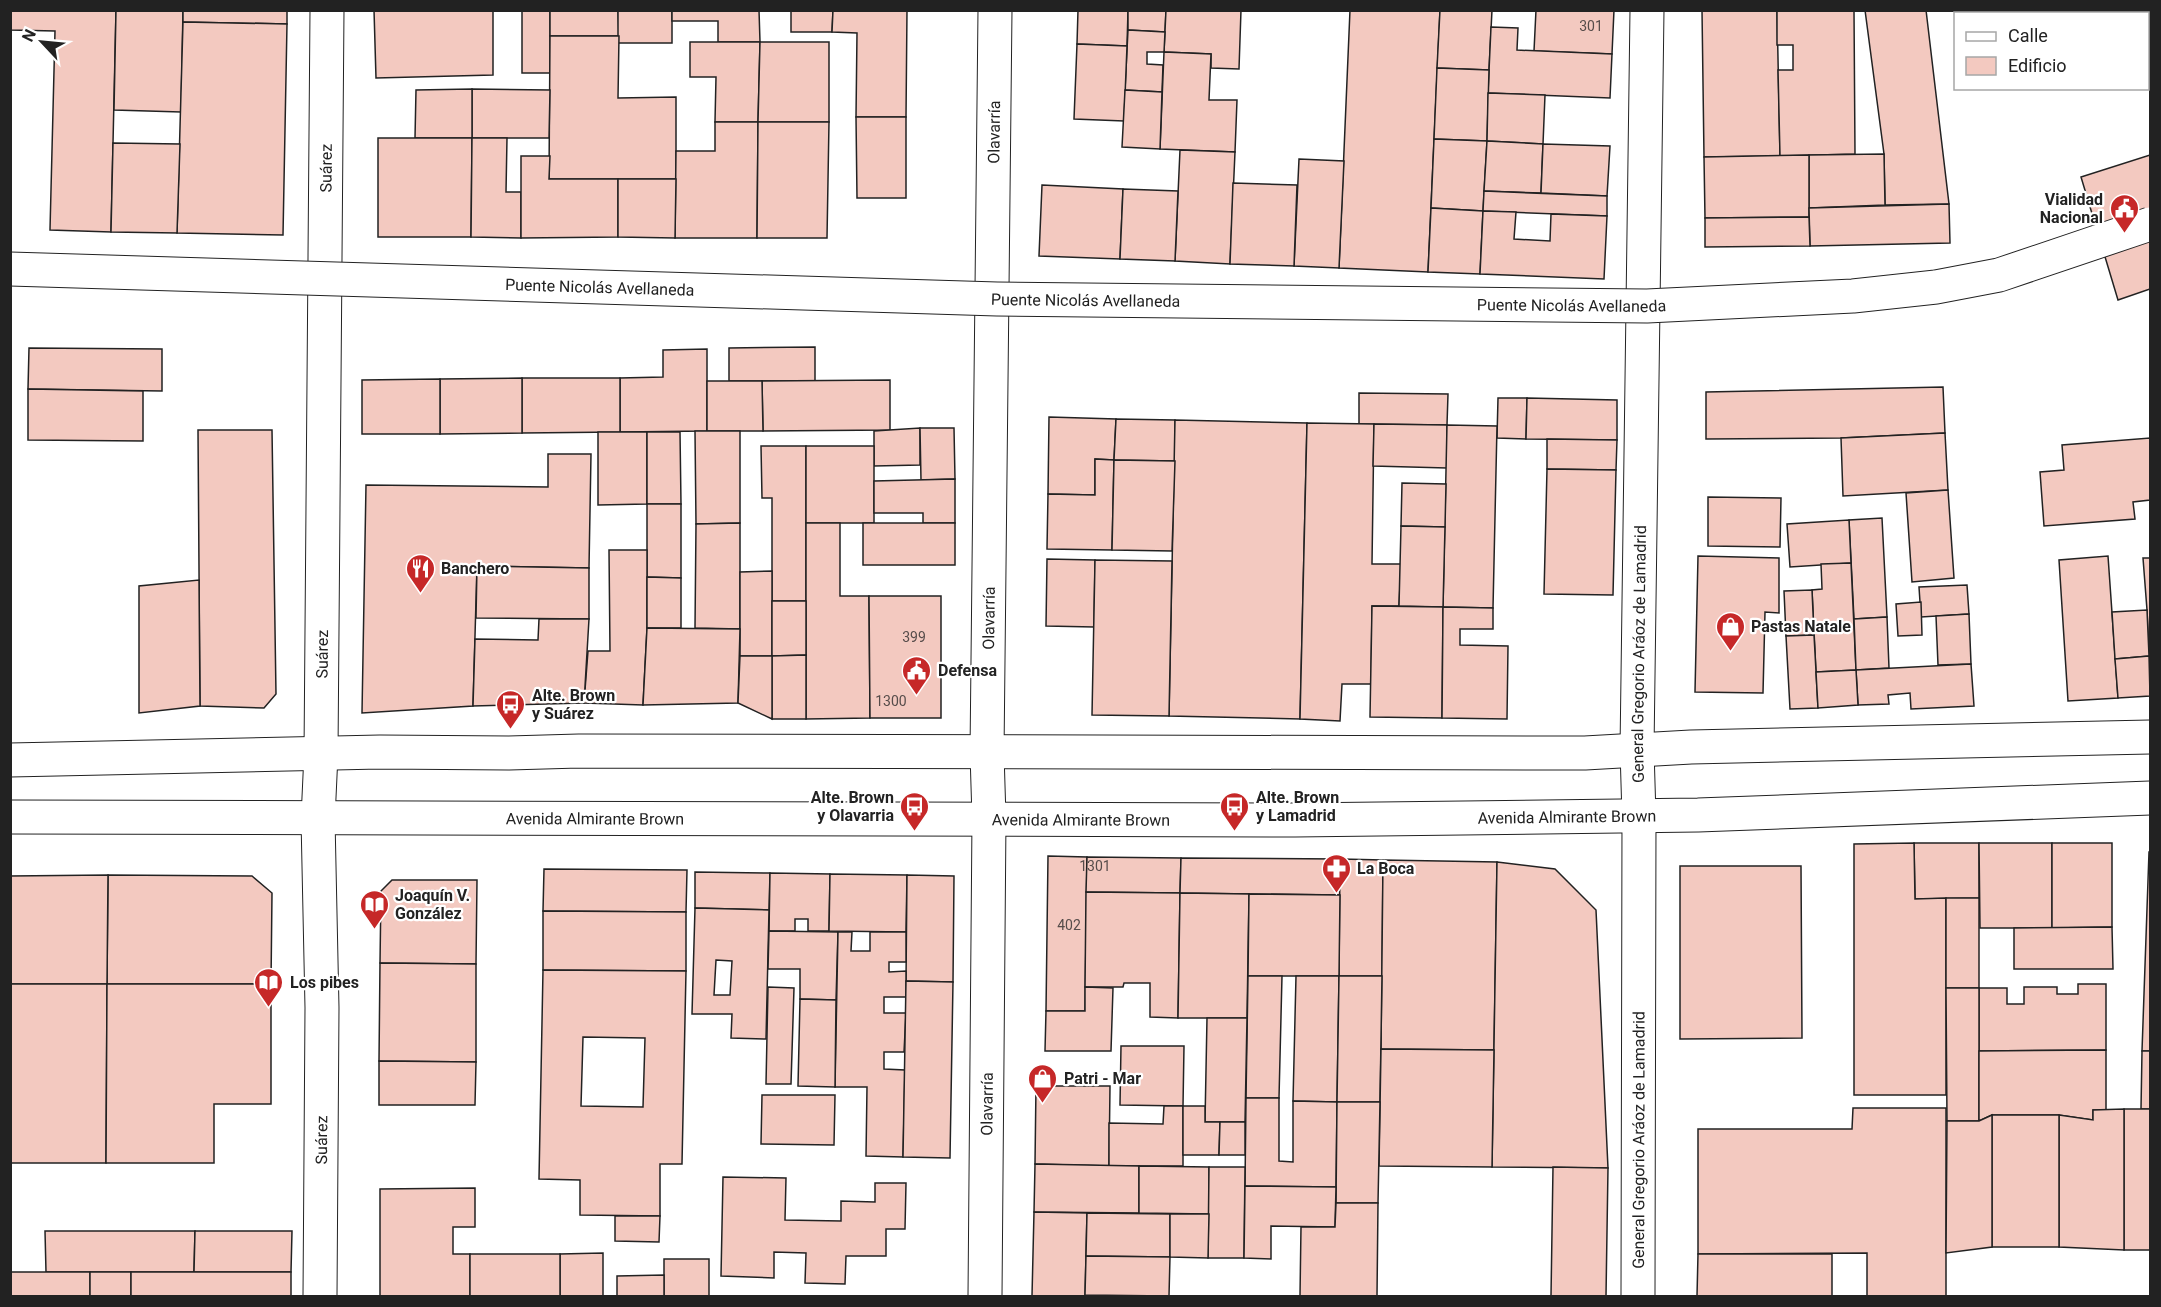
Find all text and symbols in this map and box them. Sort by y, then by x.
north arrow [12,12,72,72]
legend [1954,12,2149,90]
house number: 301 [1579,18,1603,34]
text: Calle [2008,25,2048,46]
text: N [18,26,40,45]
text: Edificio [2008,55,2067,76]
street label: Olavarría [984,100,1004,164]
street label: Suárez [317,144,336,193]
place label: Vialidad Nacional [2040,190,2103,227]
public building icon: Vialidad Nacional [2108,192,2140,234]
street label: Puente Nicolás Avellaneda [505,275,695,300]
street label: Puente Nicolás Avellaneda [991,290,1180,311]
street label: Puente Nicolás Avellaneda [1477,295,1667,316]
street label: General Gregorio Aráoz de Lamadrid [1628,525,1650,783]
restaurant icon: Banchero [404,552,436,594]
place label: Banchero [441,559,509,578]
street label: Olavarría [979,586,999,650]
shop icon: Pastas Natale [1714,610,1746,652]
place label: Pastas Natale [1751,617,1851,636]
house number: 399 [902,629,926,645]
street label: Suárez [313,630,332,679]
public building icon: Defensa [901,654,933,696]
place label: Defensa [938,661,997,680]
place label: Alte. Brown y Suárez [532,686,615,723]
bus stop icon: Alte. Brown y Suárez [495,688,527,730]
house number: 1300 [875,693,907,709]
place label: Alte. Brown y Olavarria [811,788,894,825]
place label: Alte. Brown y Lamadrid [1256,788,1339,825]
bus stop icon: Alte. Brown y Olavarria [899,790,931,832]
bus stop icon: Alte. Brown y Lamadrid [1219,790,1251,832]
street label: Avenida Almirante Brown [1478,807,1656,828]
street label: Avenida Almirante Brown [506,809,684,829]
street label: Avenida Almirante Brown [992,810,1170,830]
pharmacy icon: La Boca [1320,852,1352,894]
house number: 1301 [1079,858,1111,874]
place label: La Boca [1357,859,1415,878]
place label: Joaquín V. González [395,886,470,923]
library icon: Joaquín V. González [358,888,390,930]
house number: 402 [1057,917,1081,933]
library icon: Los pibes [253,966,285,1008]
place label: Los pibes [290,973,359,992]
street label: General Gregorio Aráoz de Lamadrid [1629,1011,1649,1269]
shop icon: Patri - Mar [1027,1062,1059,1104]
place label: Patri - Mar [1064,1069,1141,1088]
street label: Olavarría [977,1072,997,1136]
street label: Suárez [312,1116,331,1164]

